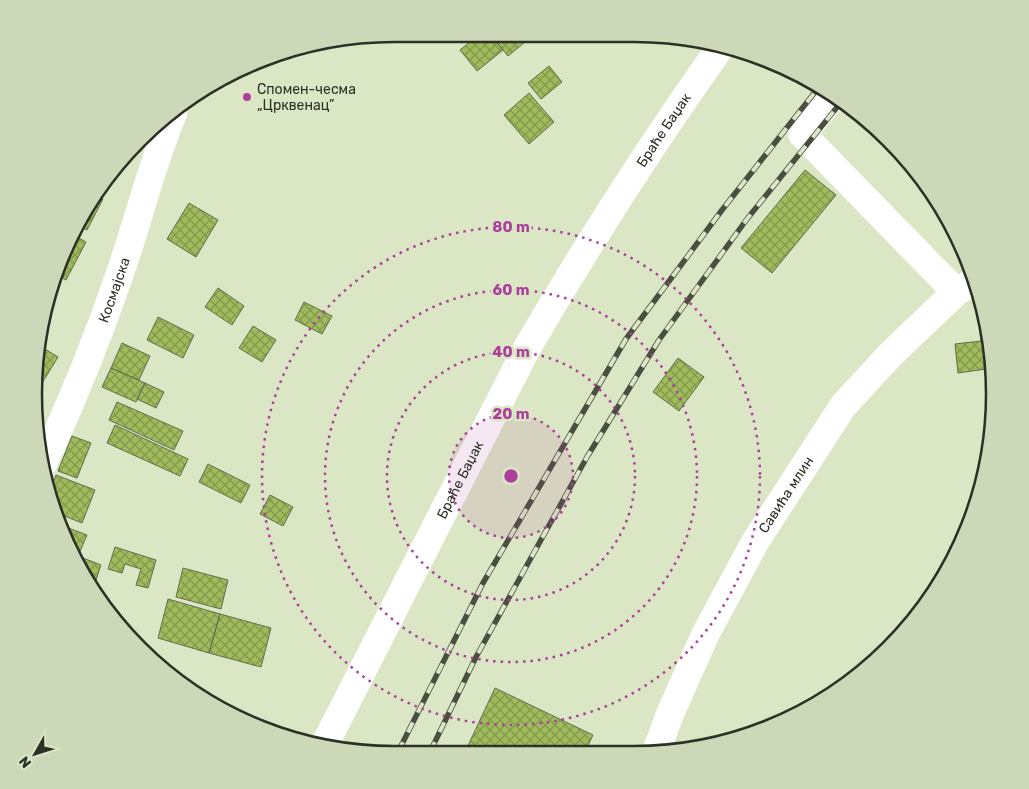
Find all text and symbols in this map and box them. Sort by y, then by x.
place label: Спомен-чесма „Црквенац” [257,81,356,114]
street label: Браће Баџак [633,90,695,170]
marker: Спомен-чесма „Црквенац” [241,91,253,103]
text: 80 m [492,218,530,236]
street label: Космајска [95,255,134,325]
text: 60 m [493,281,529,299]
text: 40 m [492,343,530,361]
text: 20 m [493,405,529,423]
street label: Браће Баџак [433,438,487,522]
street label: Савића млин [755,453,817,536]
centre of rings [502,467,520,485]
north arrow [10,729,60,779]
text: N [16,753,35,771]

